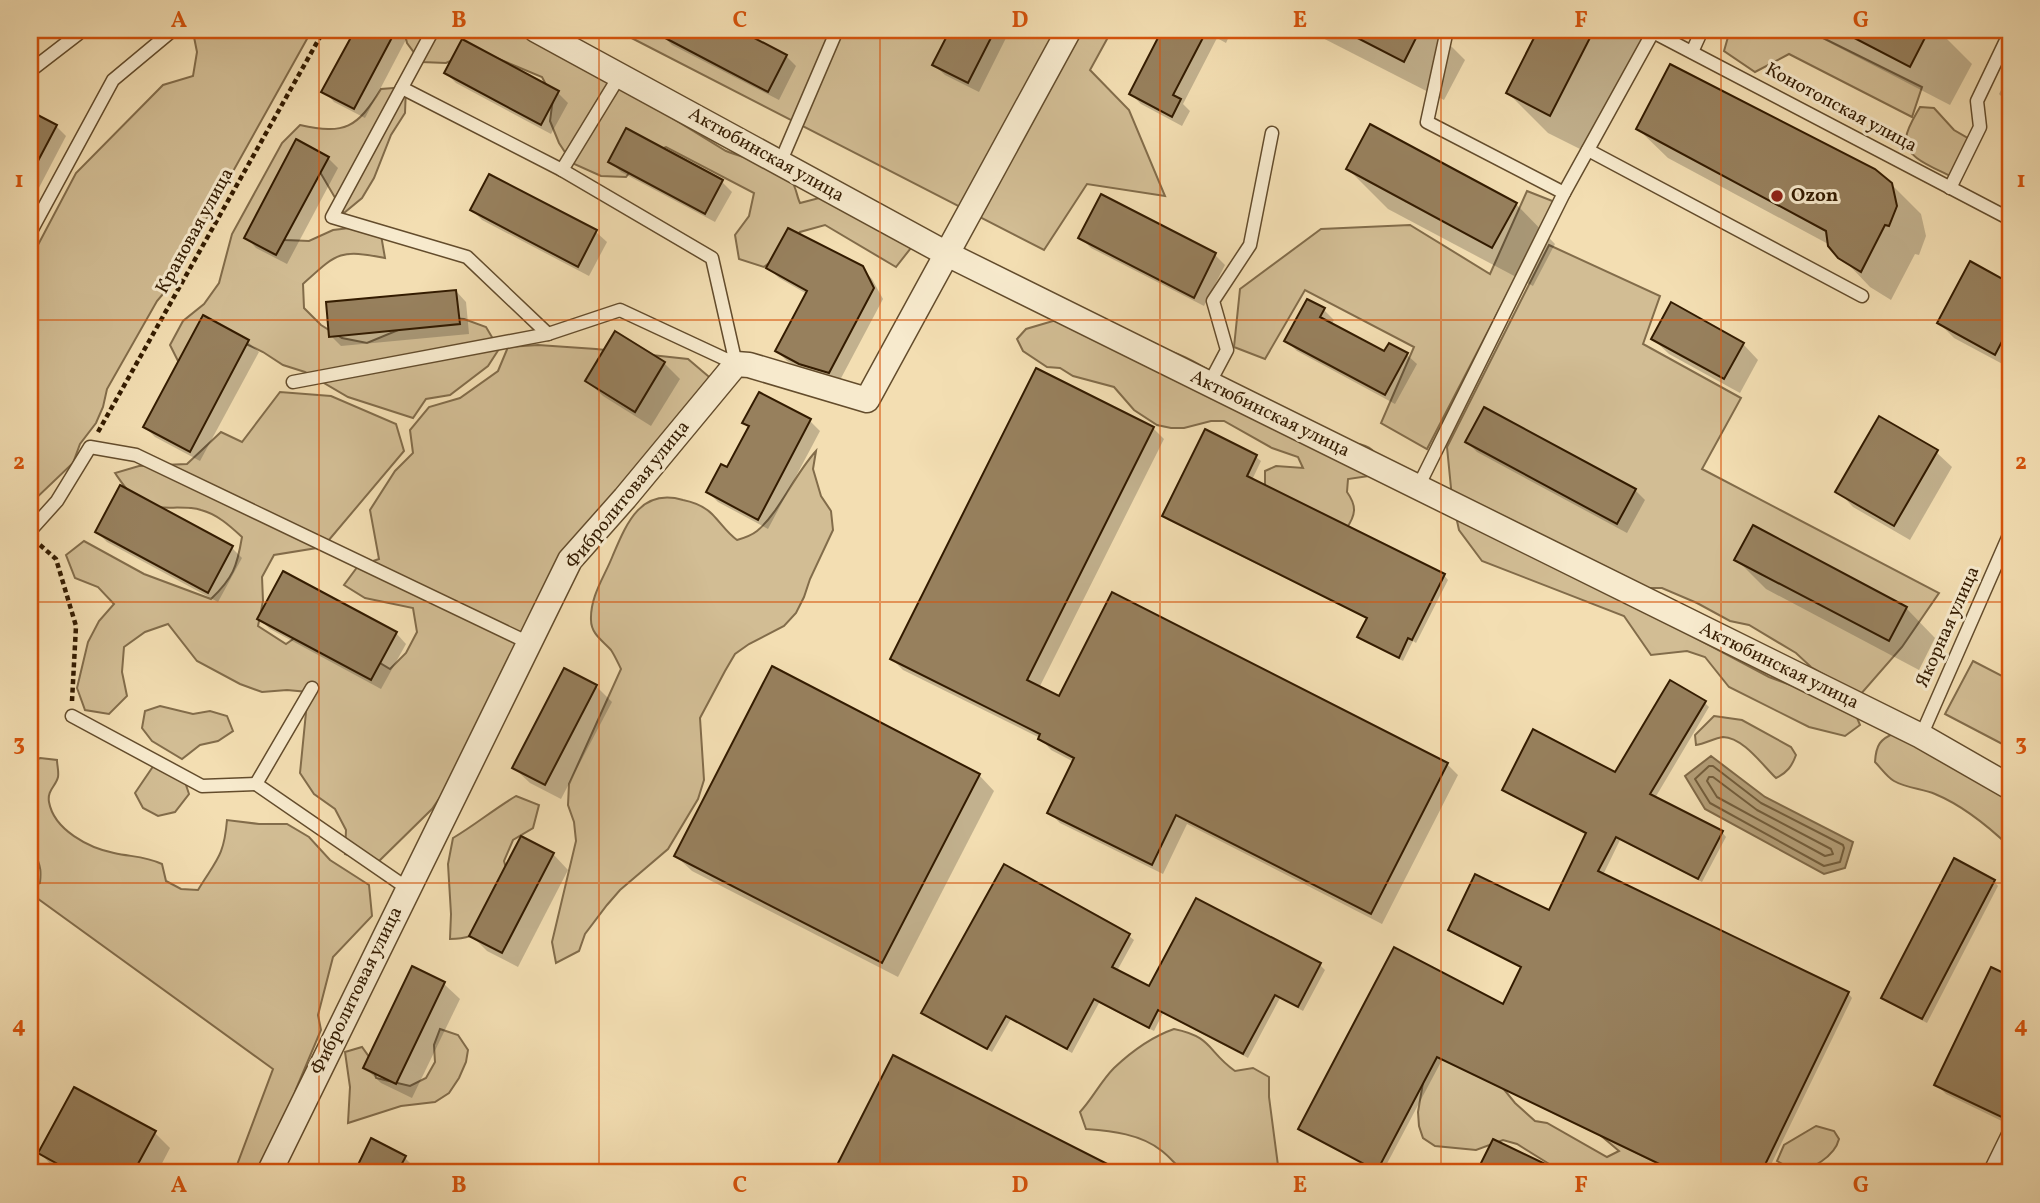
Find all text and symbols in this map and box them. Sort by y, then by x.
text: A [171,5,187,37]
text: B [451,5,467,37]
text: C [733,5,747,37]
text: D [1012,5,1029,37]
text: E [1293,5,1307,37]
text: F [1574,5,1588,37]
text: G [1853,5,1869,37]
street label: Конотопская улица [1760,57,1922,159]
street label: Актюбинская улица [683,101,849,209]
street label: Крановая улица [150,163,240,299]
text: 1 [14,165,24,197]
text: 1 [2016,165,2026,197]
place label: Ozon [1791,183,1838,209]
marker: Ozon [1769,188,1785,204]
street label: Актюбинская улица [1186,364,1354,464]
street label: Фибролитовая улица [560,415,696,575]
text: 2 [13,447,25,479]
text: 2 [2015,447,2027,479]
street label: Якорная улица [1910,562,1986,692]
street label: Актюбинская улица [1695,616,1863,716]
text: 3 [13,728,25,760]
text: 3 [2015,728,2027,760]
street label: Фибролитовая улица [305,902,409,1080]
text: 4 [12,1010,26,1042]
text: 4 [2014,1010,2028,1042]
text: A [171,1170,187,1202]
text: B [451,1170,467,1202]
text: C [733,1170,747,1202]
text: D [1012,1170,1029,1202]
text: E [1293,1170,1307,1202]
text: F [1574,1170,1588,1202]
text: G [1853,1170,1869,1202]

